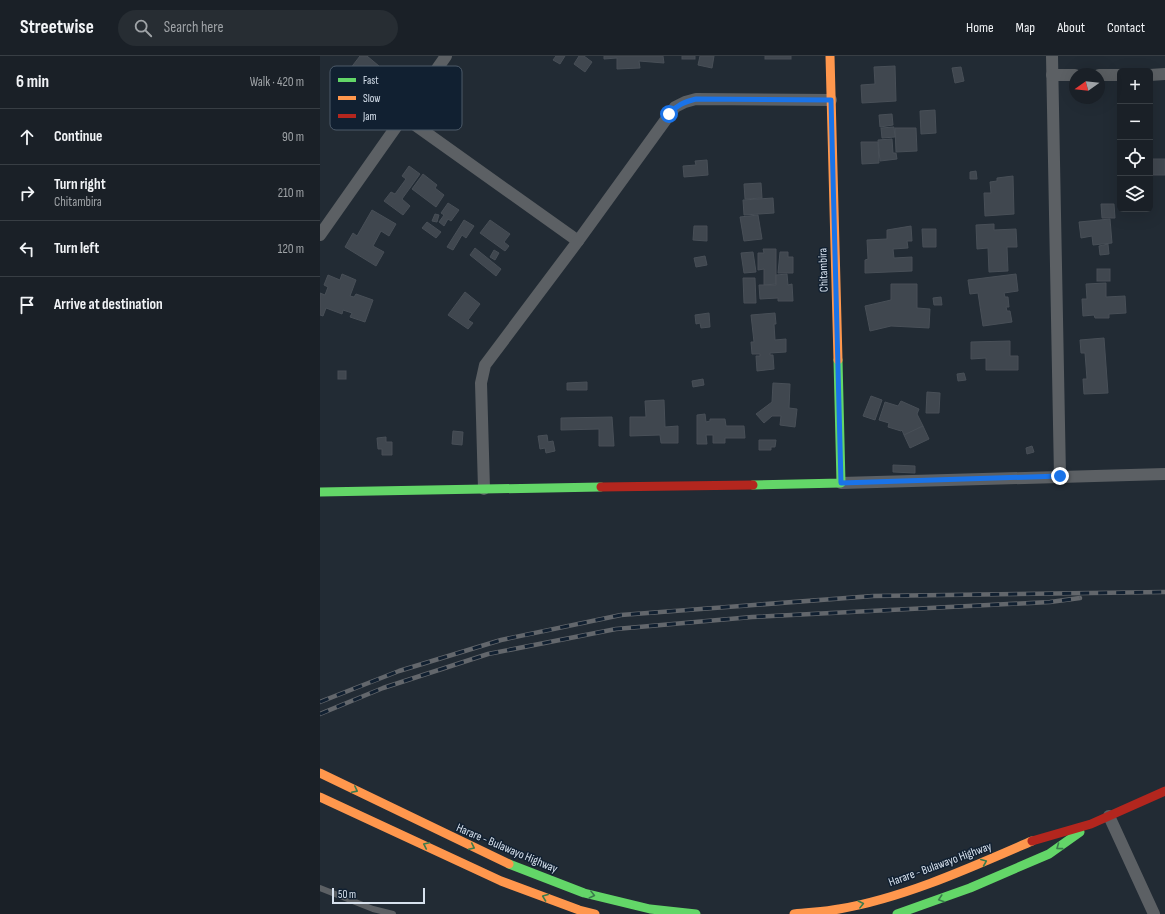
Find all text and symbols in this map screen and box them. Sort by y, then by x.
search box [118,10,398,46]
text: Streetwise [20,16,94,39]
icon: search [132,17,154,39]
text: Search here [164,18,223,37]
text: Home [966,19,994,36]
text: Map [1016,19,1035,36]
text: About [1057,19,1085,36]
text: Contact [1107,19,1145,36]
legend [330,66,462,130]
north arrow [1069,68,1105,104]
map controls [1117,68,1153,212]
button: + [1117,68,1153,104]
text: 6 min [16,72,49,92]
text: Walk · 420 m [250,74,304,90]
text: Fast [363,74,379,87]
text: Slow [363,92,380,105]
button: − [1117,104,1153,140]
route start [660,105,678,123]
text: Jam [362,110,377,123]
icon: ahead [16,126,38,148]
text: Continue [54,127,103,146]
text: 90 m [282,129,304,145]
button: locate [1117,140,1153,176]
text: Turn right [54,175,106,194]
button: layers [1117,176,1153,212]
icon: right [16,182,38,204]
text: 210 m [278,185,304,201]
text: Chitambira [54,194,102,210]
icon: left [16,238,38,260]
text: Turn left [54,239,99,258]
text: 120 m [278,241,304,257]
street label: Chitambira [815,247,832,292]
icon: arrive [16,294,38,316]
text: Arrive at destination [54,295,163,314]
route end [1051,467,1069,485]
one-way arrow [351,785,358,793]
street label: Harare - Bulawayo Highway [454,820,560,877]
street label: Harare - Bulawayo Highway [887,839,994,890]
one-way arrow [422,842,430,850]
one-way arrow [468,842,475,850]
one-way arrow [1057,842,1064,849]
one-way arrow [979,859,987,867]
scale bar [332,886,425,905]
text: 50 m [338,888,356,901]
one-way arrow [589,890,596,899]
one-way arrow [541,894,548,902]
one-way arrow [937,894,944,902]
one-way arrow [857,900,864,908]

